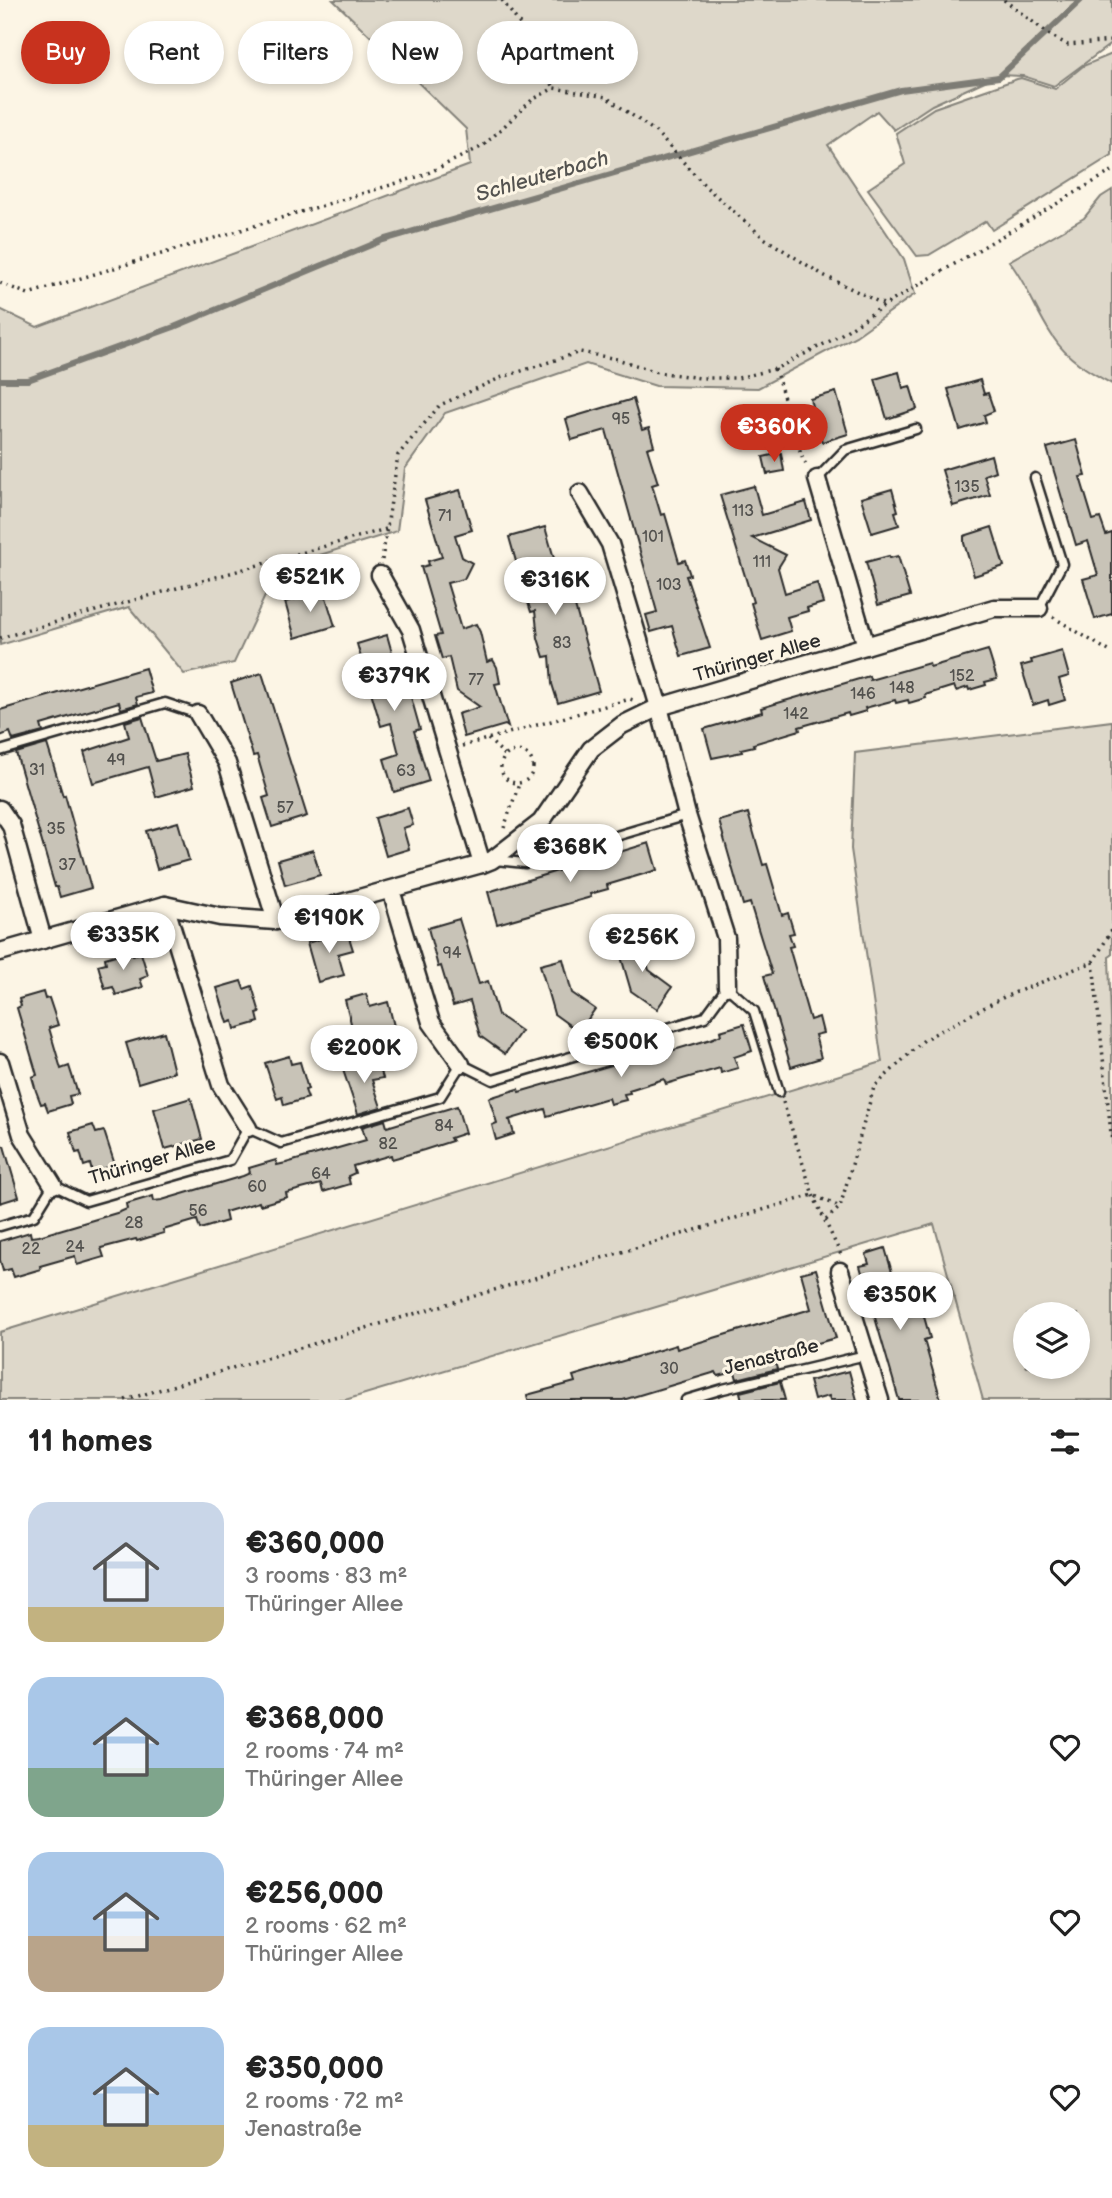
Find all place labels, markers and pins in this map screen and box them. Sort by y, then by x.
pin: €360K [725,405,823,464]
pin: €521K [261,554,359,614]
pin: €316K [506,558,604,617]
pin: €379K [345,654,443,713]
pin: €368K [521,824,619,884]
pin: €190K [280,895,378,955]
pin: €335K [74,912,172,972]
pin: €256K [593,914,691,974]
pin: €500K [572,1020,670,1079]
pin: €200K [315,1026,413,1085]
pin: €350K [851,1272,949,1332]

